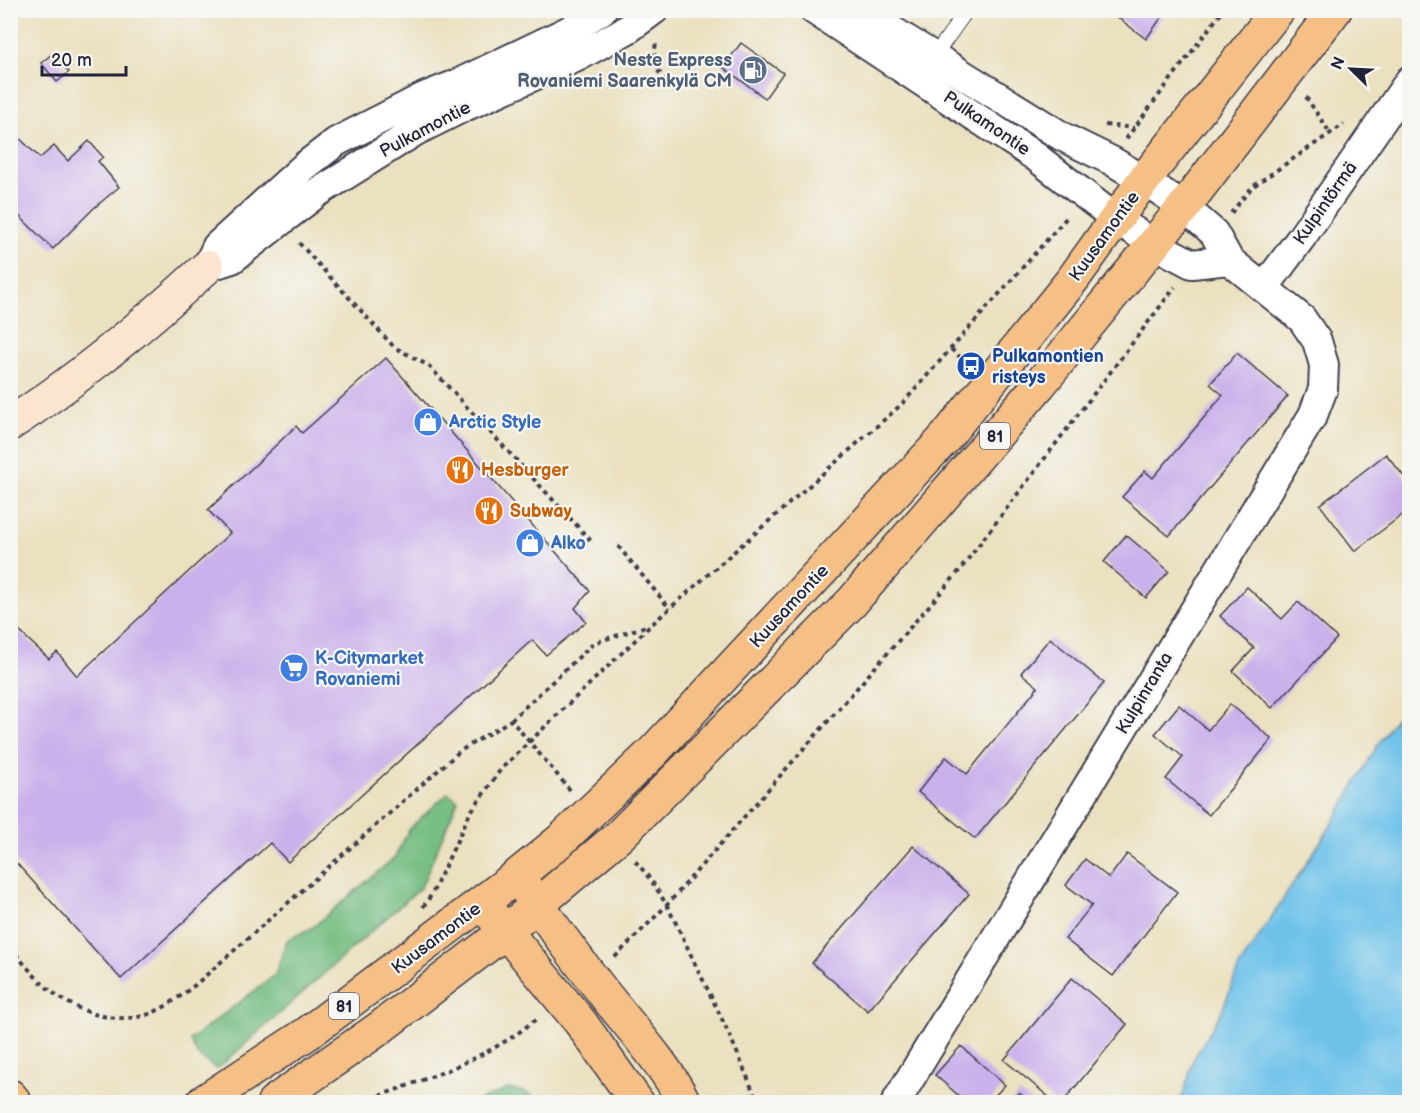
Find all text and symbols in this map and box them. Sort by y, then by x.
scale bar [42,39,126,77]
north arrow [1321,39,1381,99]
text: 20 m [51,50,92,71]
place label: Neste Express Rovaniemi Saarenkylä CM [517,50,732,92]
fuel station icon: Neste Express Rovaniemi Saarenkylä CM [737,54,769,86]
text: N [1328,54,1350,73]
street label: Pulkamontie [940,87,1034,160]
street label: Pulkamontie [376,97,474,162]
street label: Kulpintörmä [1289,158,1362,249]
street label: Kuusamontie [1065,187,1144,285]
place label: Pulkamontien risteys [992,346,1104,388]
bus stop icon: Pulkamontien risteys [955,350,987,382]
shop icon: Arctic Style [412,406,444,438]
place label: Arctic Style [448,412,541,433]
road number: 81 [980,423,1010,449]
restaurant icon: Hesburger [444,454,476,486]
place label: Hesburger [481,460,570,481]
restaurant icon: Subway [473,495,505,527]
place label: Subway [510,501,573,522]
shop icon: Alko [514,527,546,559]
place label: Alko [550,533,586,554]
street label: Kuusamontie [746,560,833,652]
place label: K-Citymarket Rovaniemi [315,648,424,690]
street label: Kulpinranta [1112,649,1177,738]
supermarket icon: K-Citymarket Rovaniemi [278,652,310,684]
street label: Kuusamontie [388,898,485,979]
road number: 81 [329,993,359,1019]

